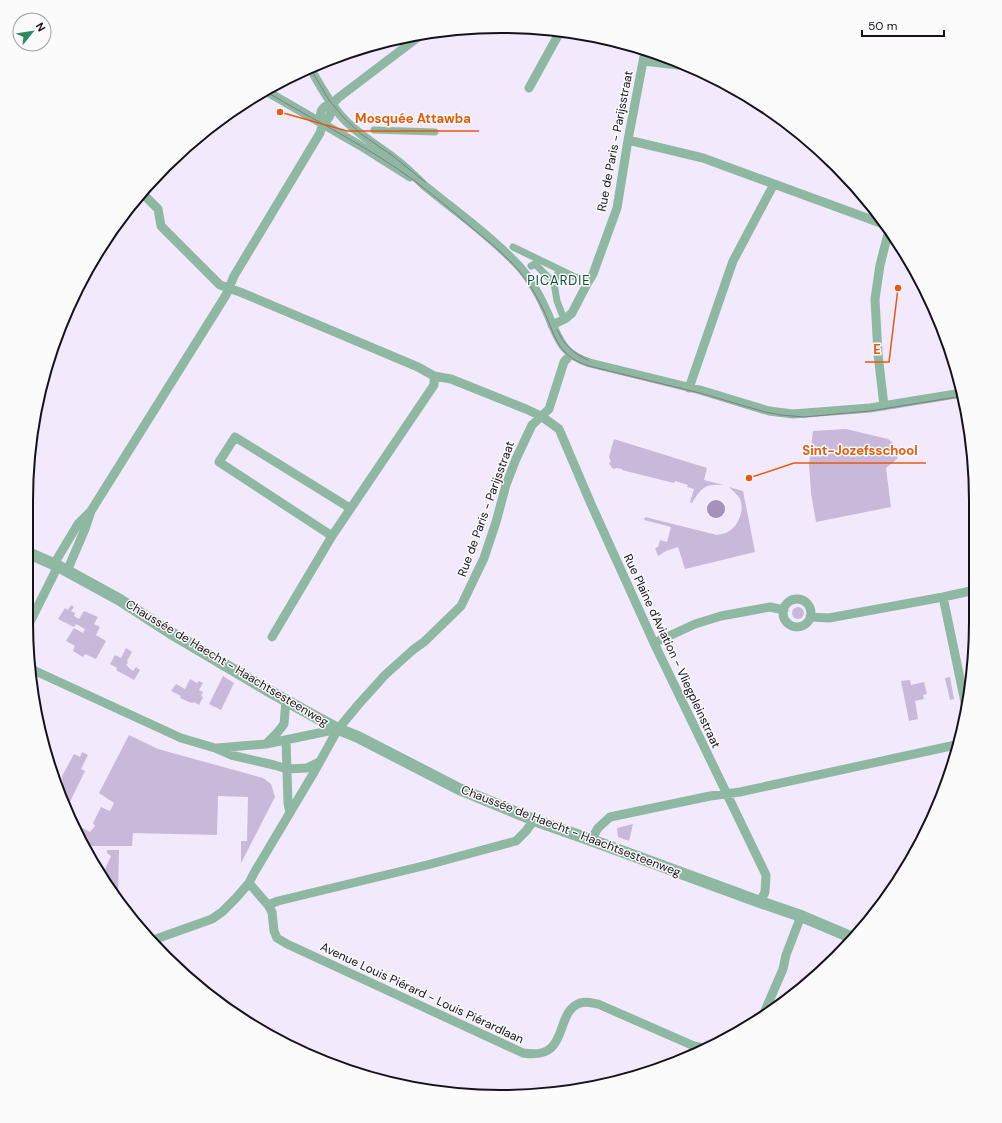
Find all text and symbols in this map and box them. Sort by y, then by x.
north arrow [12,12,52,52]
scale bar [862,12,944,38]
text: 50 m [868,18,897,34]
text: N [33,20,49,34]
street label: Rue de Paris - Parijsstraat [594,69,637,213]
callout: Mosquée Attawba [347,106,479,131]
text: Mosquée Attawba [355,110,471,127]
district label: PICARDIE [527,272,591,289]
callout: E [865,337,889,362]
text: E [873,341,881,358]
callout: Sint-Jozefsschool [794,438,926,463]
street label: Rue de Paris - Parijsstraat [454,439,518,579]
text: Sint-Jozefsschool [802,442,918,459]
street label: Rue Plaine d'Aviation - Vliegpleinstraat [620,551,724,751]
street label: Chaussée de Haecht - Haachtsesteenweg [123,596,332,730]
street label: Chaussée de Haecht - Haachtsesteenweg [459,782,683,880]
street label: Avenue Louis Piérard - Louis Piérardlaan [318,939,526,1047]

